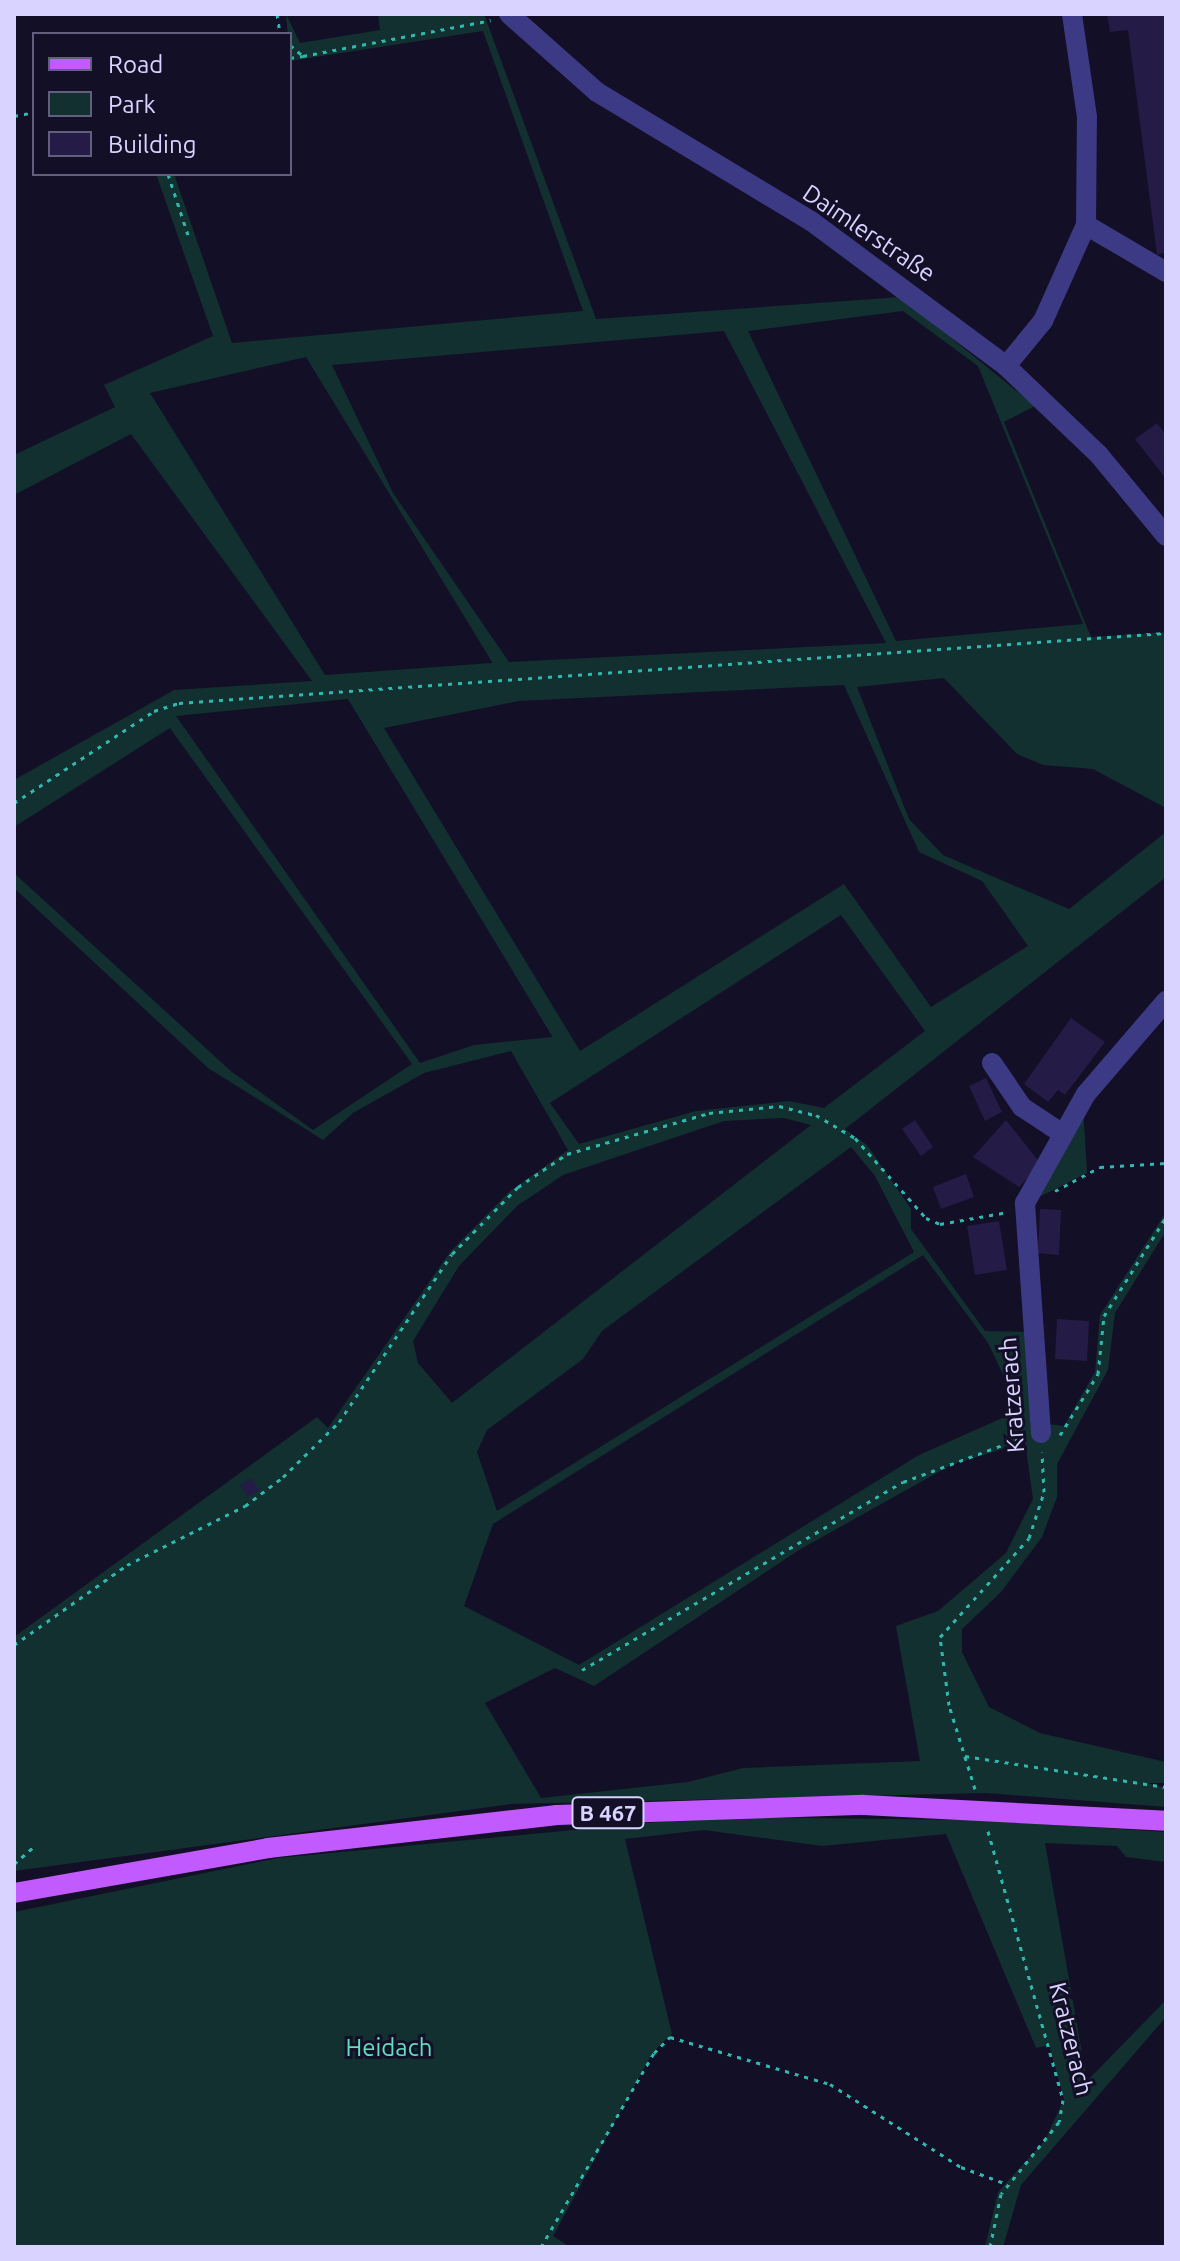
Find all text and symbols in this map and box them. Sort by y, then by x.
legend [32,32,292,176]
text: Road [108,51,163,78]
text: Park [108,91,156,118]
text: Building [108,131,196,158]
street label: Daimlerstraße [797,178,941,288]
street label: Kratzerach [994,1336,1030,1454]
road number: B 467 [570,1795,646,1831]
street label: Kratzerach [1043,1979,1099,2099]
park label: Heidach [345,2034,433,2062]

